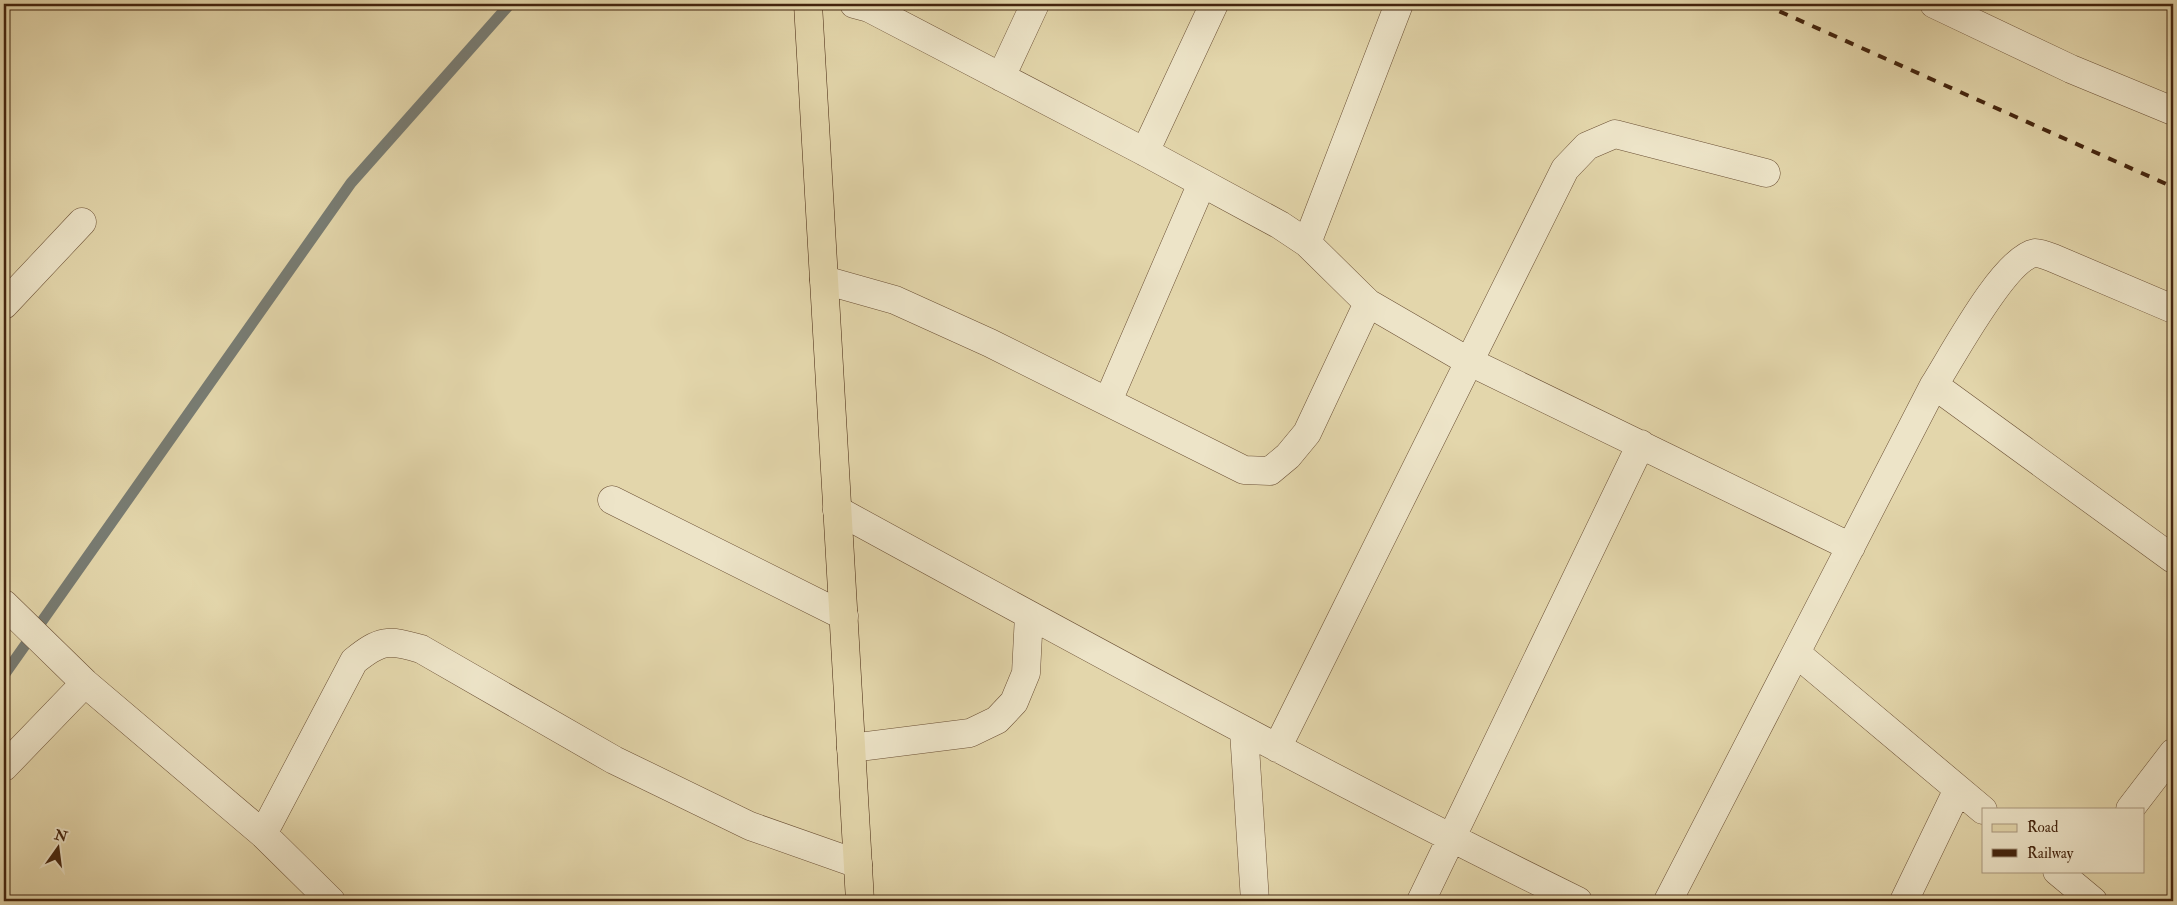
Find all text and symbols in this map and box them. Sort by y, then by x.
legend [1982,808,2144,872]
text: Road [2027,818,2059,837]
north arrow [32,822,82,872]
text: N [52,826,70,846]
text: Railway [2027,844,2074,863]

